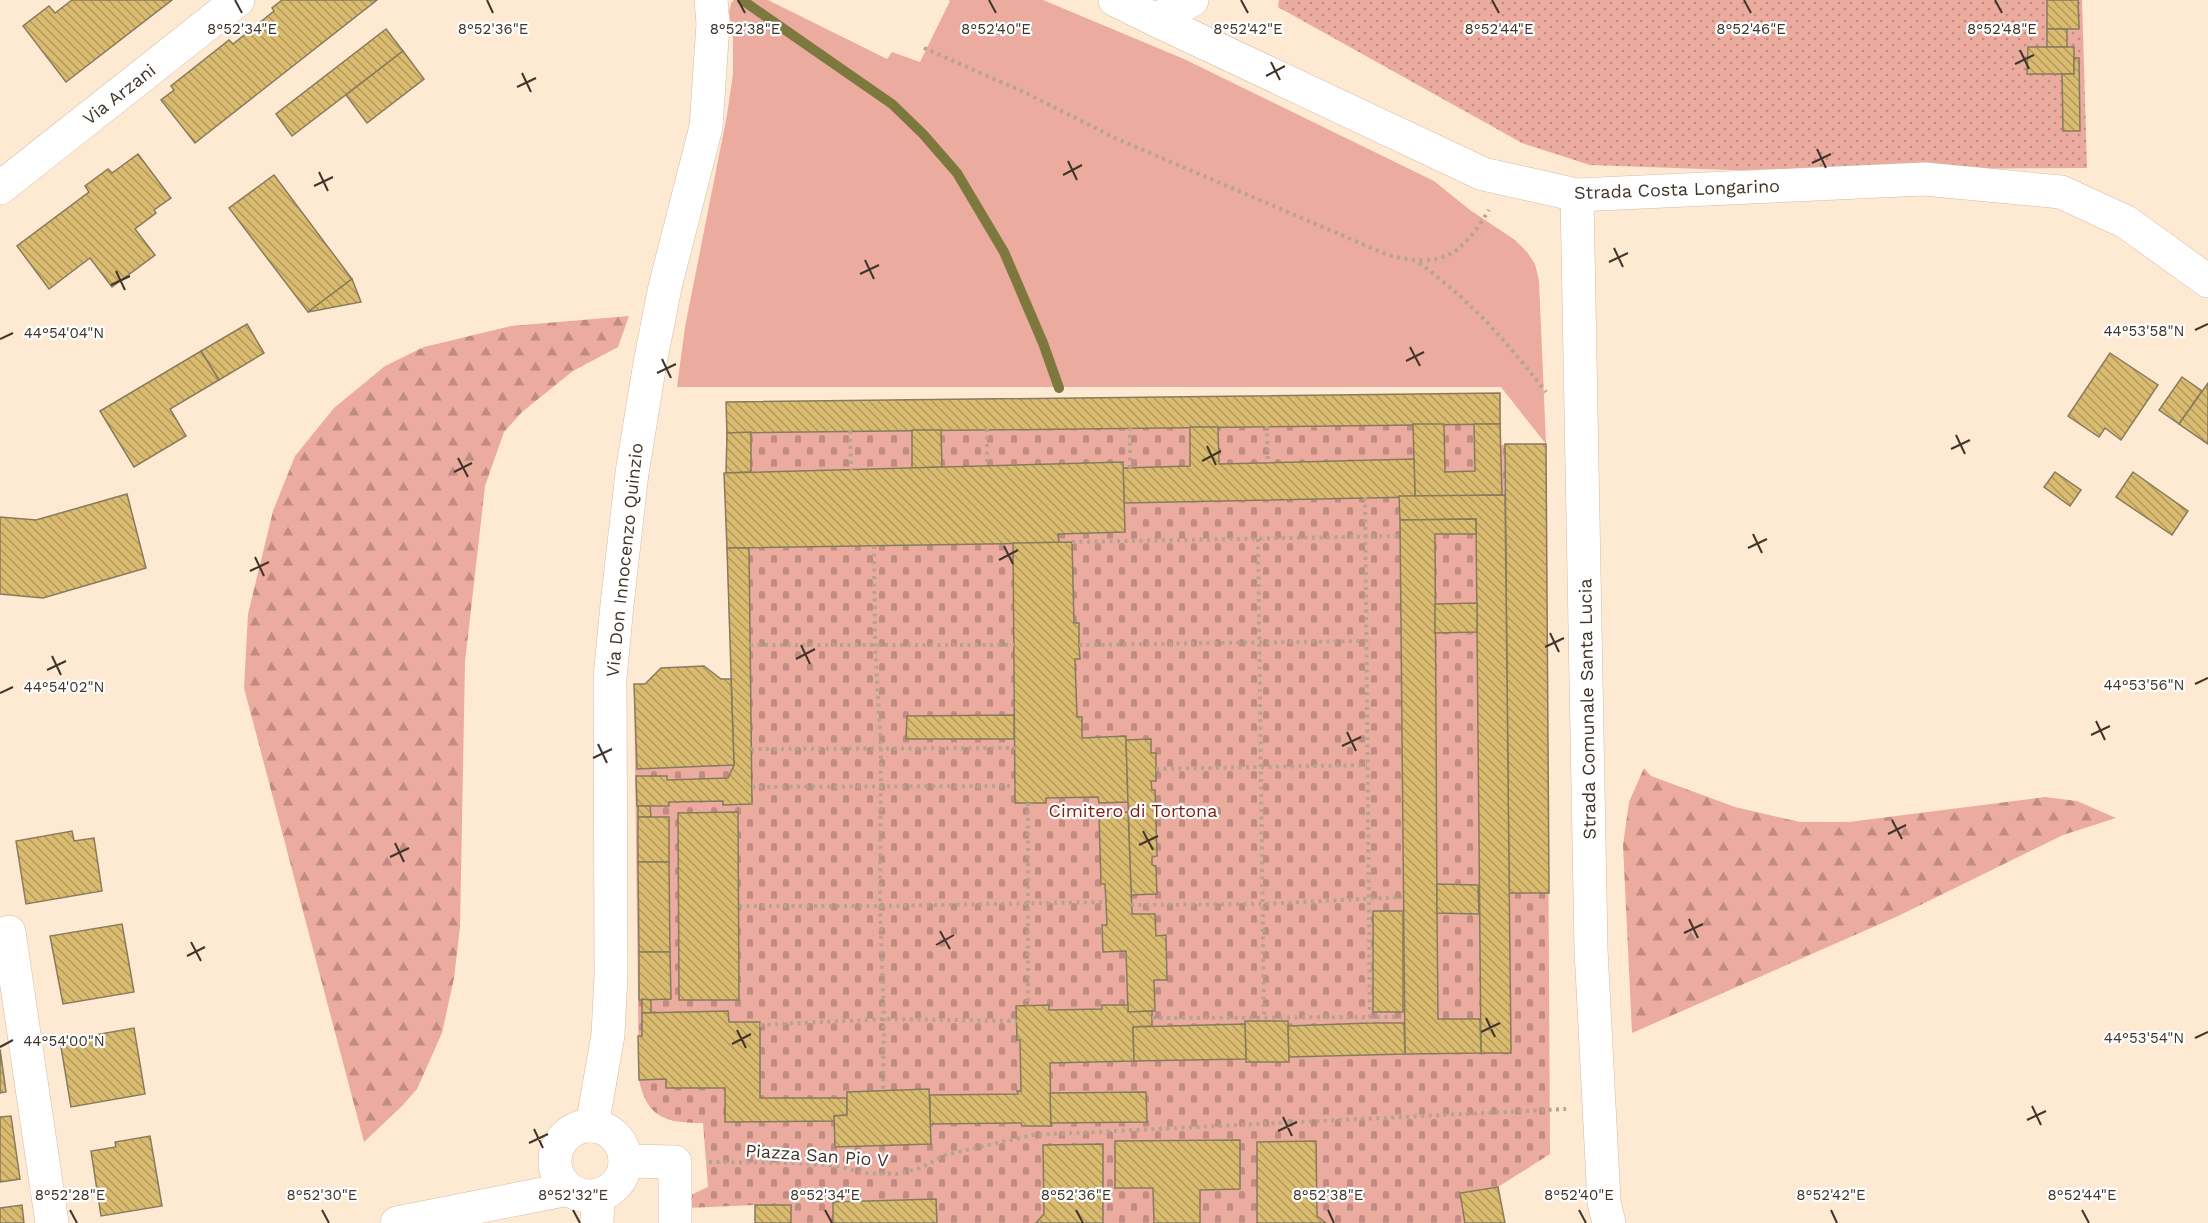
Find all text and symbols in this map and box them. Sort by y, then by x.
text: 8°52'34"E [207,20,277,38]
text: 8°52'36"E [458,20,528,38]
text: 8°52'38"E [710,20,780,38]
text: 8°52'40"E [961,20,1031,38]
text: 8°52'42"E [1213,20,1283,38]
text: 8°52'44"E [1465,20,1533,38]
text: 8°52'46"E [1716,20,1786,38]
text: 8°52'48"E [1967,20,2037,38]
street label: Via Arzani [78,59,160,129]
street label: Strada Costa Longarino [1574,175,1780,203]
text: 44°53'58"N [2103,322,2185,340]
text: 44°54'04"N [24,324,104,342]
street label: Via Don Innocenzo Quinzio [601,442,647,678]
street label: Strada Comunale Santa Lucia [1574,578,1600,840]
text: 44°53'56"N [2103,676,2185,694]
text: 44°54'02"N [23,678,105,696]
park label: Cimitero di Tortona [1049,800,1217,821]
text: 44°53'54"N [2104,1029,2184,1047]
text: 44°54'00"N [23,1032,105,1050]
street label: Piazza San Pio V [745,1140,890,1171]
text: 8°52'28"E [35,1186,105,1204]
text: 8°52'30"E [287,1186,357,1204]
text: 8°52'32"E [538,1186,608,1204]
text: 8°52'34"E [790,1186,860,1204]
text: 8°52'36"E [1041,1186,1111,1204]
text: 8°52'38"E [1293,1186,1363,1204]
text: 8°52'40"E [1544,1186,1614,1204]
text: 8°52'42"E [1796,1186,1866,1204]
text: 8°52'44"E [2048,1186,2116,1204]

